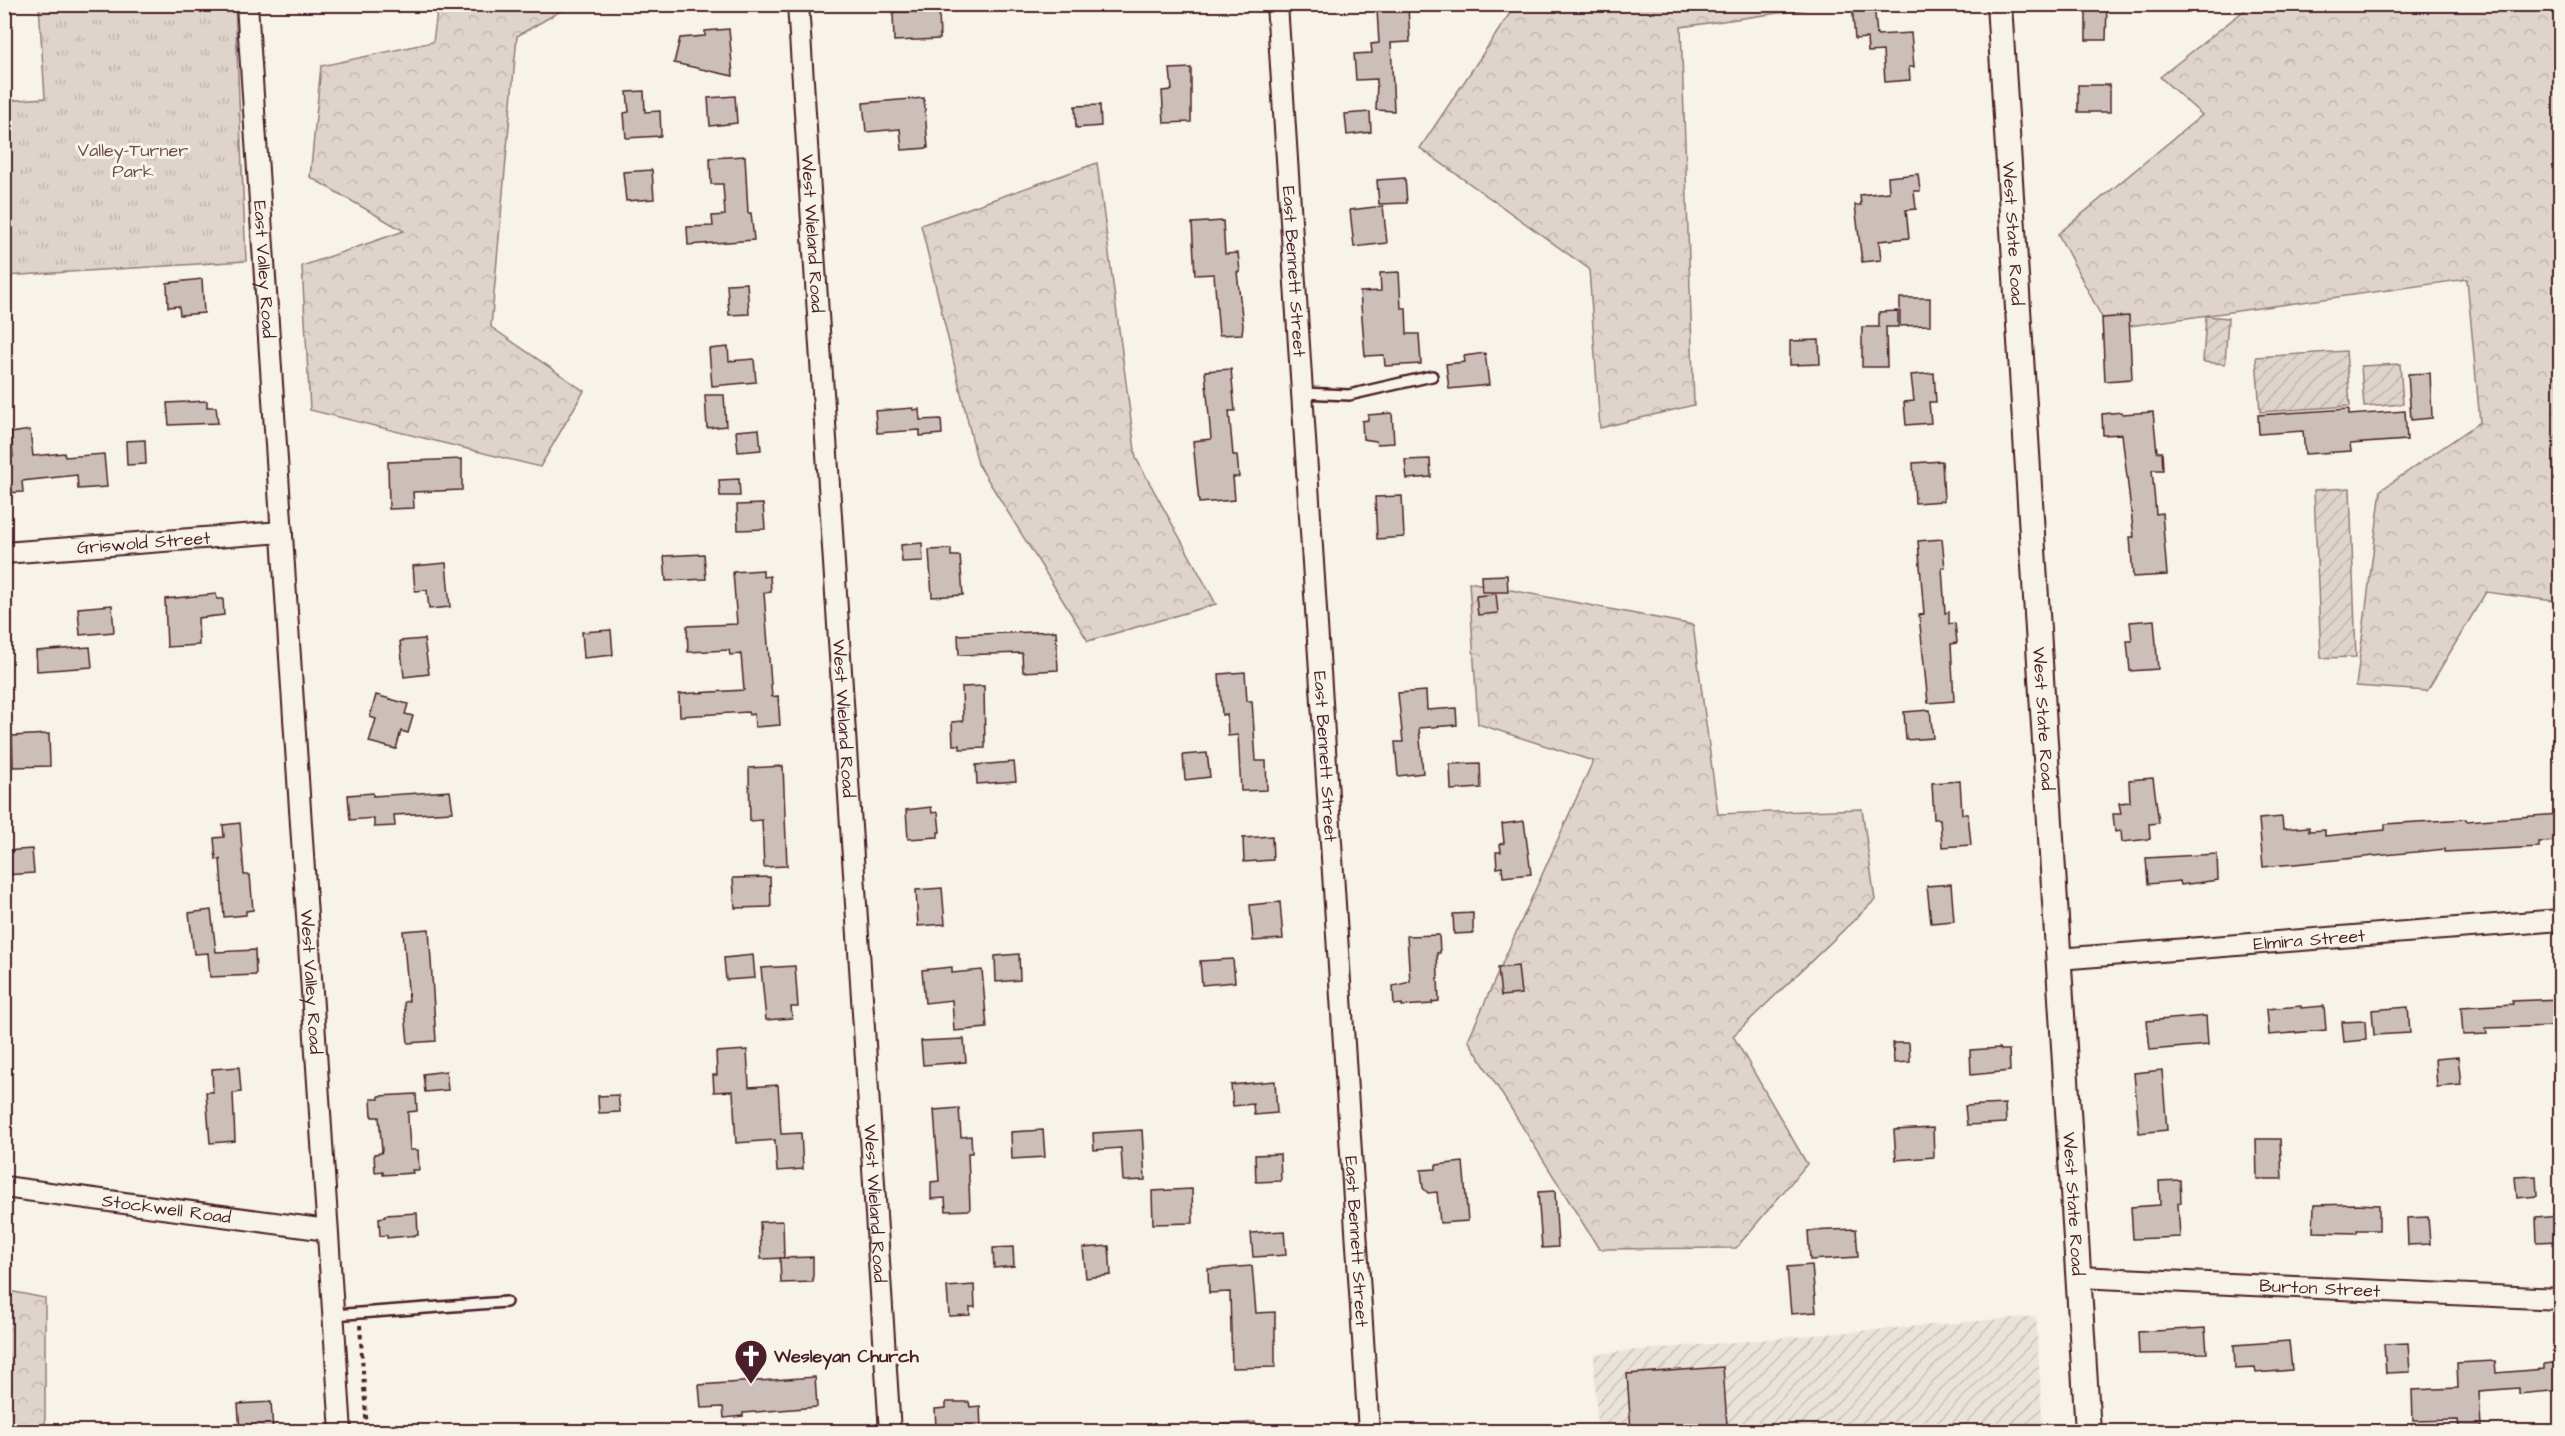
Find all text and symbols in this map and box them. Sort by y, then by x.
park label: Valley-Turner Park [78,138,188,184]
street label: West Wieland Road [795,154,830,313]
street label: West State Road [1996,161,2030,306]
street label: East Bennett Street [1276,185,1312,358]
street label: East Valley Road [247,200,281,339]
street label: Griswold Street [76,525,212,560]
street label: West Wieland Road [826,639,862,798]
street label: West State Road [2027,646,2060,791]
street label: East Bennett Street [1308,670,1343,843]
street label: West Valley Road [294,909,329,1055]
street label: Elmira Street [2252,923,2367,956]
street label: West Wieland Road [858,1124,893,1283]
street label: West State Road [2057,1131,2091,1276]
street label: East Bennett Street [1339,1155,1375,1328]
street label: Stockwell Road [100,1188,233,1230]
street label: Burton Street [2259,1273,2382,1303]
church icon: Wesleyan Church [733,1338,769,1385]
place label: Wesleyan Church [773,1344,920,1370]

